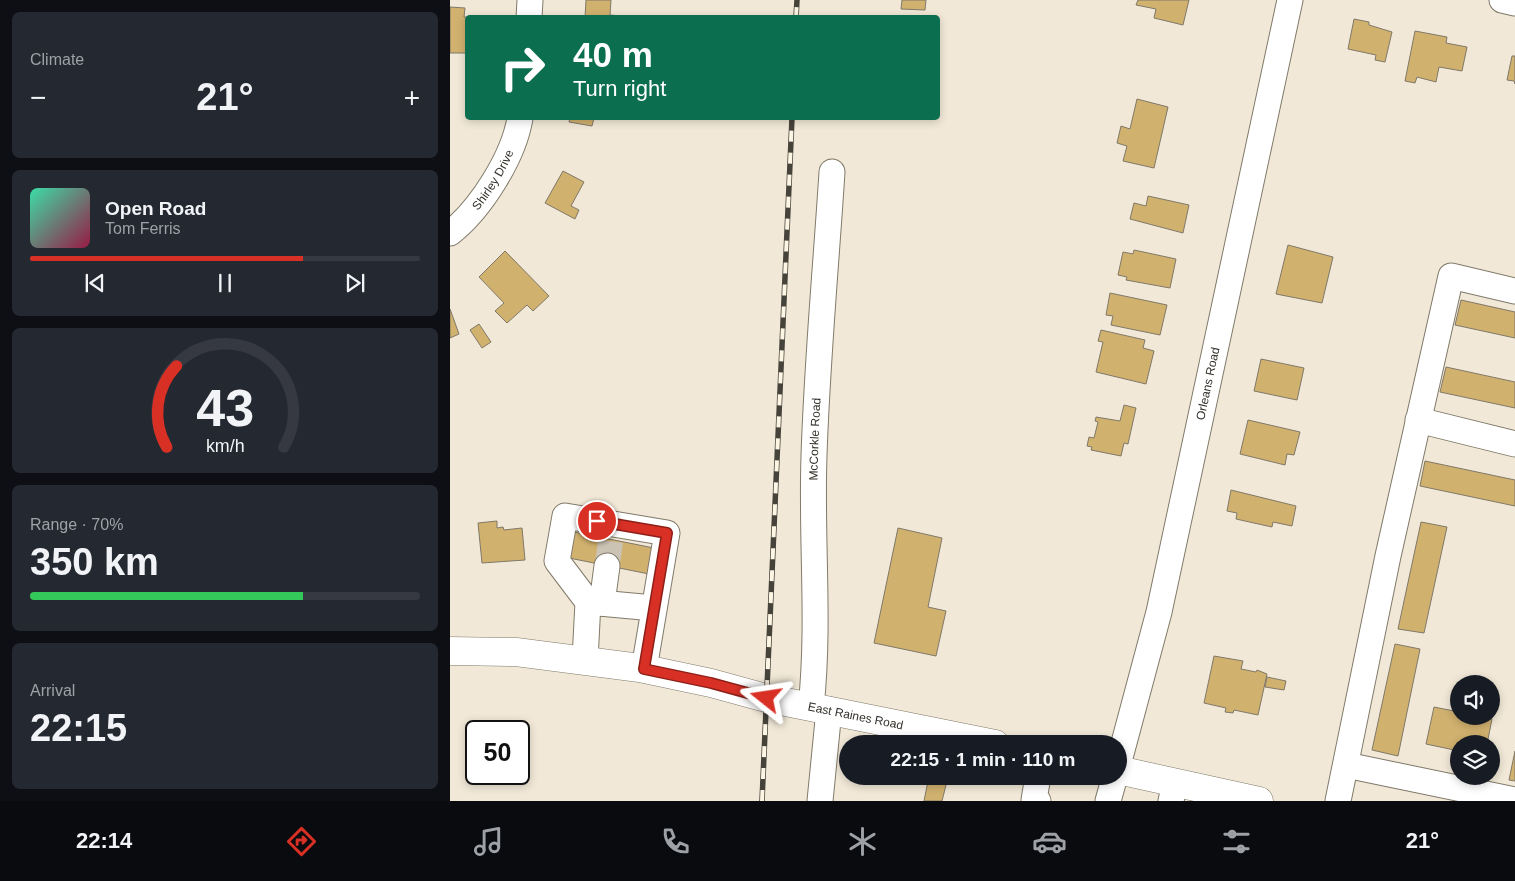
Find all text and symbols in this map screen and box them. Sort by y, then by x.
icon: right [490,35,555,100]
text: 40 m [573,35,653,74]
text: Climate [30,51,84,68]
text: 21° [196,76,254,118]
text: Turn right [573,76,666,101]
text: − [30,82,46,113]
text: + [404,82,420,113]
street label: Shirley Drive [469,147,517,213]
text: Open Road [105,198,206,219]
text: Tom Ferris [105,220,181,237]
icon: previous [81,269,109,297]
icon: pause [211,269,239,297]
icon: next [341,269,369,297]
street label: Orleans Road [1193,346,1223,421]
text: 43 [196,379,254,437]
street label: McCorkle Road [806,397,824,481]
text: km/h [206,436,244,456]
pin [576,500,618,542]
icon: arrive [583,507,611,535]
text: Range · 70% [30,516,123,533]
text: 350 km [30,541,159,583]
position arrow [739,671,791,723]
map controls [1450,675,1500,785]
button: sound [1450,675,1500,725]
text: Arrival [30,682,75,699]
street label: East Raines Road [807,700,904,732]
text: 22:15 [30,707,127,749]
speed limit sign: 50 [465,720,530,785]
button: layers [1450,735,1500,785]
text: 22:15 · 1 min · 110 m [891,749,1075,770]
icon: directions [284,824,319,859]
icon: music [471,824,506,859]
icon: phone [658,824,693,859]
icon: climate [845,824,880,859]
icon: car [1032,824,1067,859]
icon: filters [1219,824,1254,859]
text: 22:14 [76,828,132,853]
text: 21° [1406,828,1439,853]

